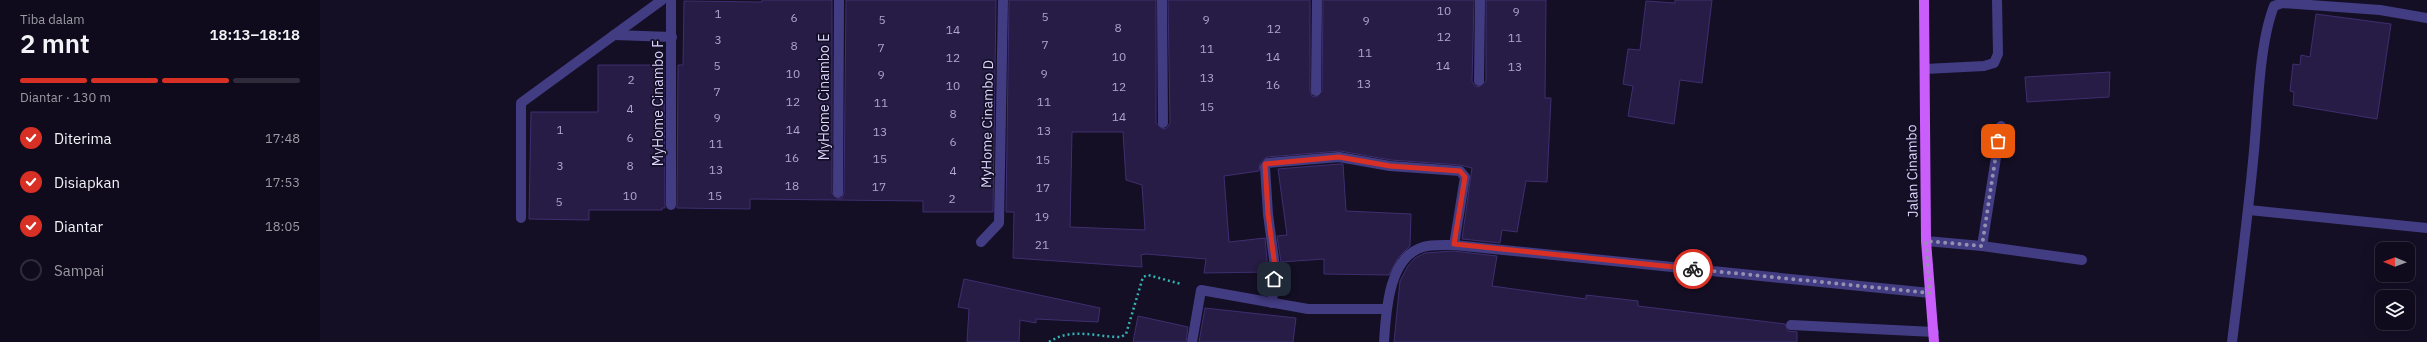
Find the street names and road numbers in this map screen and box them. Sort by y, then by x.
street label: MyHome Cinambo E [815,34,833,160]
street label: MyHome Cinambo F [649,40,667,166]
street label: MyHome Cinambo D [977,60,997,188]
street label: Jalan Cinambo [1902,124,1922,218]

